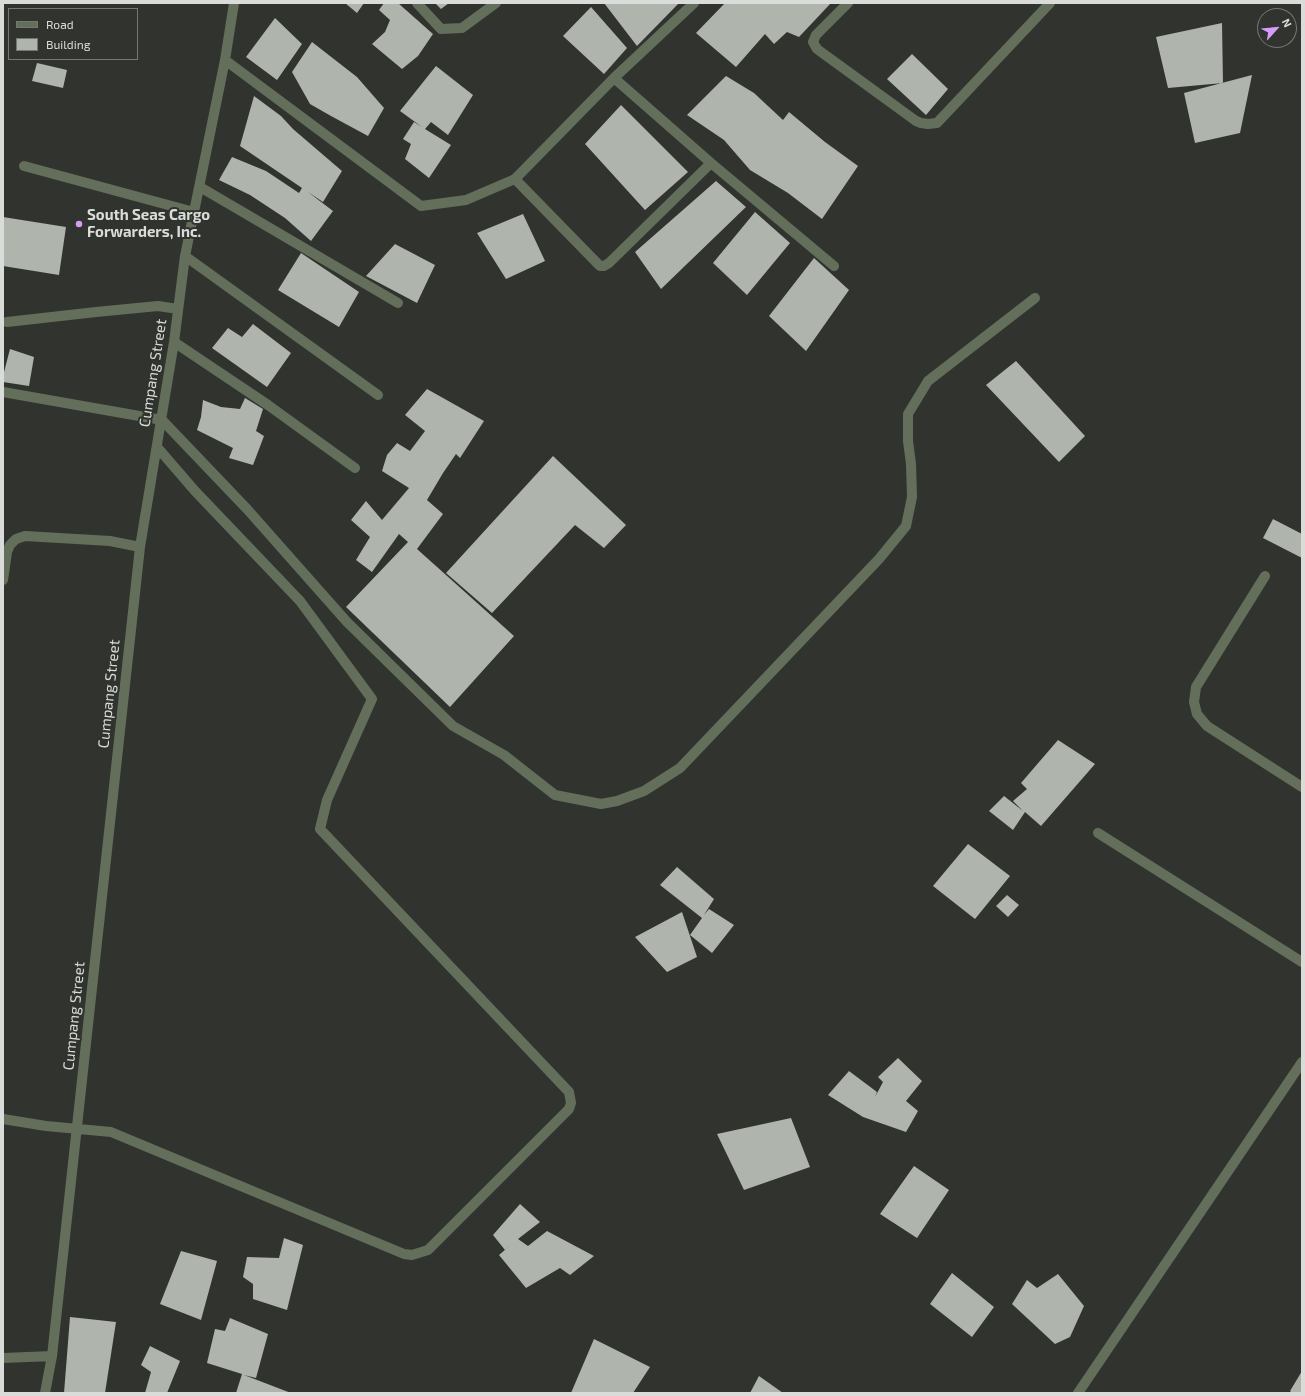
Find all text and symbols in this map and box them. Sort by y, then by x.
legend [8,8,138,60]
north arrow [1257,8,1297,48]
text: N [1280,16,1295,29]
text: Road [46,17,74,31]
text: Building [46,37,90,51]
place label: South Seas Cargo Forwarders, Inc. [87,206,210,241]
marker: South Seas Cargo Forwarders, Inc. [74,219,84,229]
street label: Cumpang Street [136,318,170,428]
street label: Cumpang Street [94,639,124,749]
street label: Cumpang Street [59,961,89,1071]

